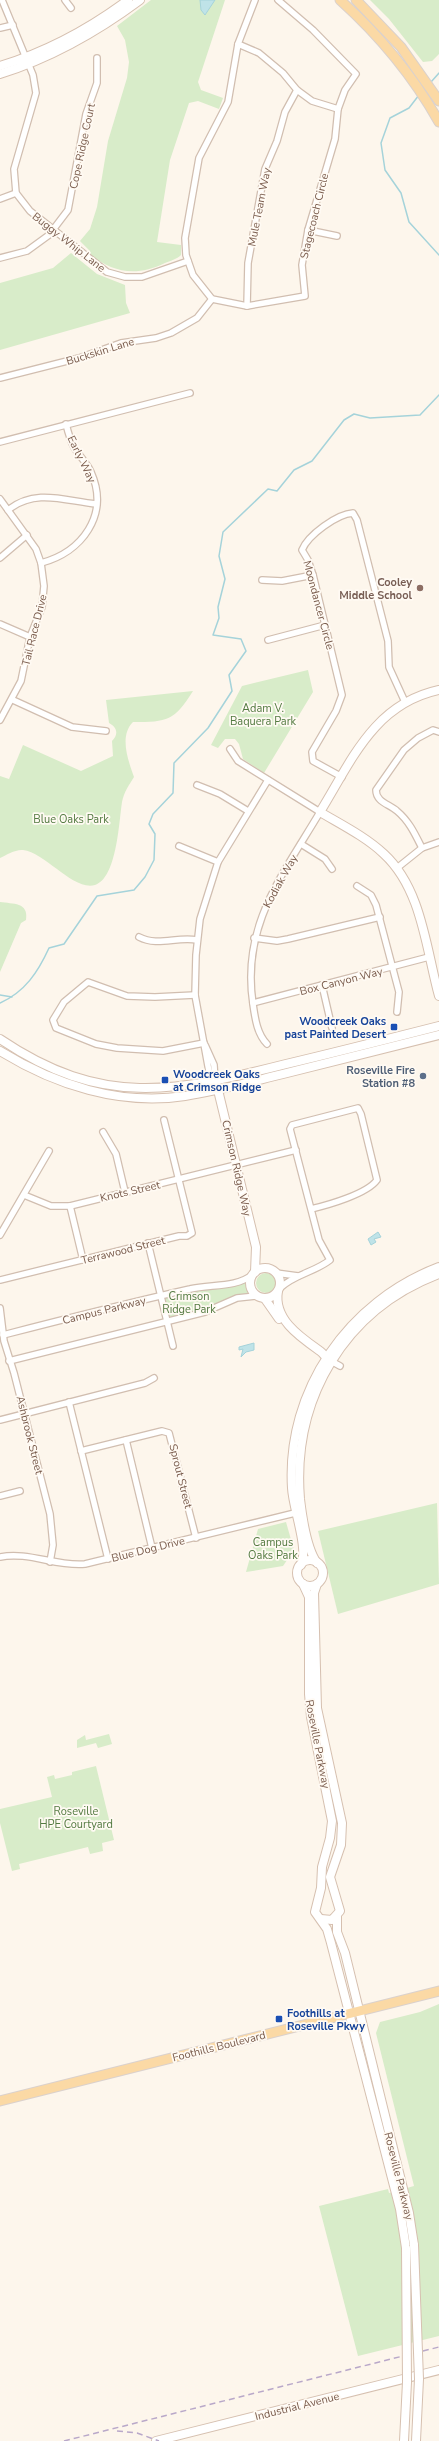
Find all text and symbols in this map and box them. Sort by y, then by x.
street label: Cope Ridge Court [66,102,99,190]
street label: Mule Team Way [244,166,275,248]
street label: Stagecoach Circle [297,172,332,261]
street label: Buggy Whip Lane [29,209,109,276]
street label: Buckskin Lane [64,334,136,369]
street label: Early Way [64,433,100,486]
street label: Moondancer Circle [299,559,338,652]
place label: Cooley Middle School [339,575,412,603]
marker: Cooley Middle School [415,583,425,593]
street label: Tail Race Drive [18,593,51,667]
park label: Adam V. Baquera Park [230,701,297,729]
park label: Blue Oaks Park [33,812,109,827]
street label: Kodiak Way [260,852,301,911]
street label: Box Canyon Way [298,964,384,999]
place label: Woodcreek Oaks past Painted Desert [284,1014,387,1042]
marker: Woodcreek Oaks past Painted Desert [389,1022,399,1032]
place label: Roseville Fire Station #8 [346,1063,415,1091]
place label: Woodcreek Oaks at Crimson Ridge [173,1067,261,1095]
marker: Roseville Fire Station #8 [418,1071,428,1081]
marker: Woodcreek Oaks at Crimson Ridge [160,1075,170,1085]
street label: Crimson Ridge Way [218,1119,255,1218]
street label: Knots Street [99,1177,162,1206]
street label: Terrawood Street [80,1233,167,1268]
park label: Crimson Ridge Park [162,1289,216,1317]
street label: Campus Parkway [61,1293,148,1328]
street label: Ashbrook Street [13,1394,47,1476]
street label: Sprout Street [165,1442,196,1510]
street label: Blue Dog Drive [110,1533,187,1566]
park label: Campus Oaks Park [248,1535,298,1563]
street label: Roseville Parkway [302,1698,334,1790]
park label: Roseville HPE Courtyard [39,1804,113,1832]
place label: Foothills at Roseville Pkwy [287,2006,365,2034]
marker: Foothills at Roseville Pkwy [274,2014,284,2024]
street label: Foothills Boulevard [171,2028,267,2065]
street label: Roseville Parkway [380,2131,417,2222]
street label: Industrial Avenue [253,2389,341,2424]

